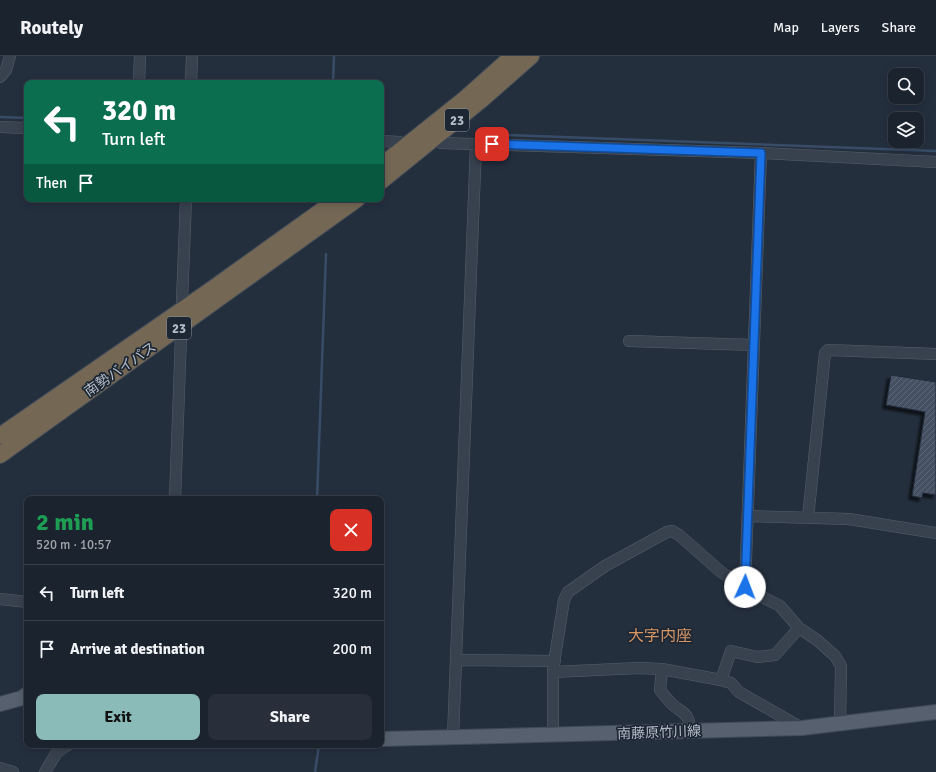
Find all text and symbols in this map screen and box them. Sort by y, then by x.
text: Routely [20,16,83,40]
text: Map [773,19,799,36]
text: Layers [821,19,860,36]
text: Share [882,19,916,36]
map controls [888,68,924,148]
button: search [888,68,924,104]
text: 320 m [102,94,176,128]
icon: left [36,96,88,148]
road number: 23 [445,109,469,131]
button: layers [888,112,924,148]
pin [475,127,509,161]
text: Turn left [102,128,165,150]
icon: arrive [481,133,503,155]
icon: arrive [75,172,97,194]
text: Then [36,174,67,192]
road number: 23 [167,317,191,339]
street label: 南勢バイパス [81,338,159,400]
text: 2 min [36,507,94,537]
button: close [330,509,372,551]
text: 520 m · 10:57 [36,537,112,553]
position arrow [724,566,766,608]
icon: left [36,582,58,604]
text: Turn left [70,584,124,602]
text: 320 m [332,584,372,602]
district label: 大字内座 [628,626,692,646]
icon: arrive [36,638,58,660]
text: Arrive at destination [70,640,205,658]
text: 200 m [332,640,372,658]
button: Exit [36,694,200,740]
button: Share [208,694,372,740]
street label: 南藤原竹川線 [617,723,701,742]

